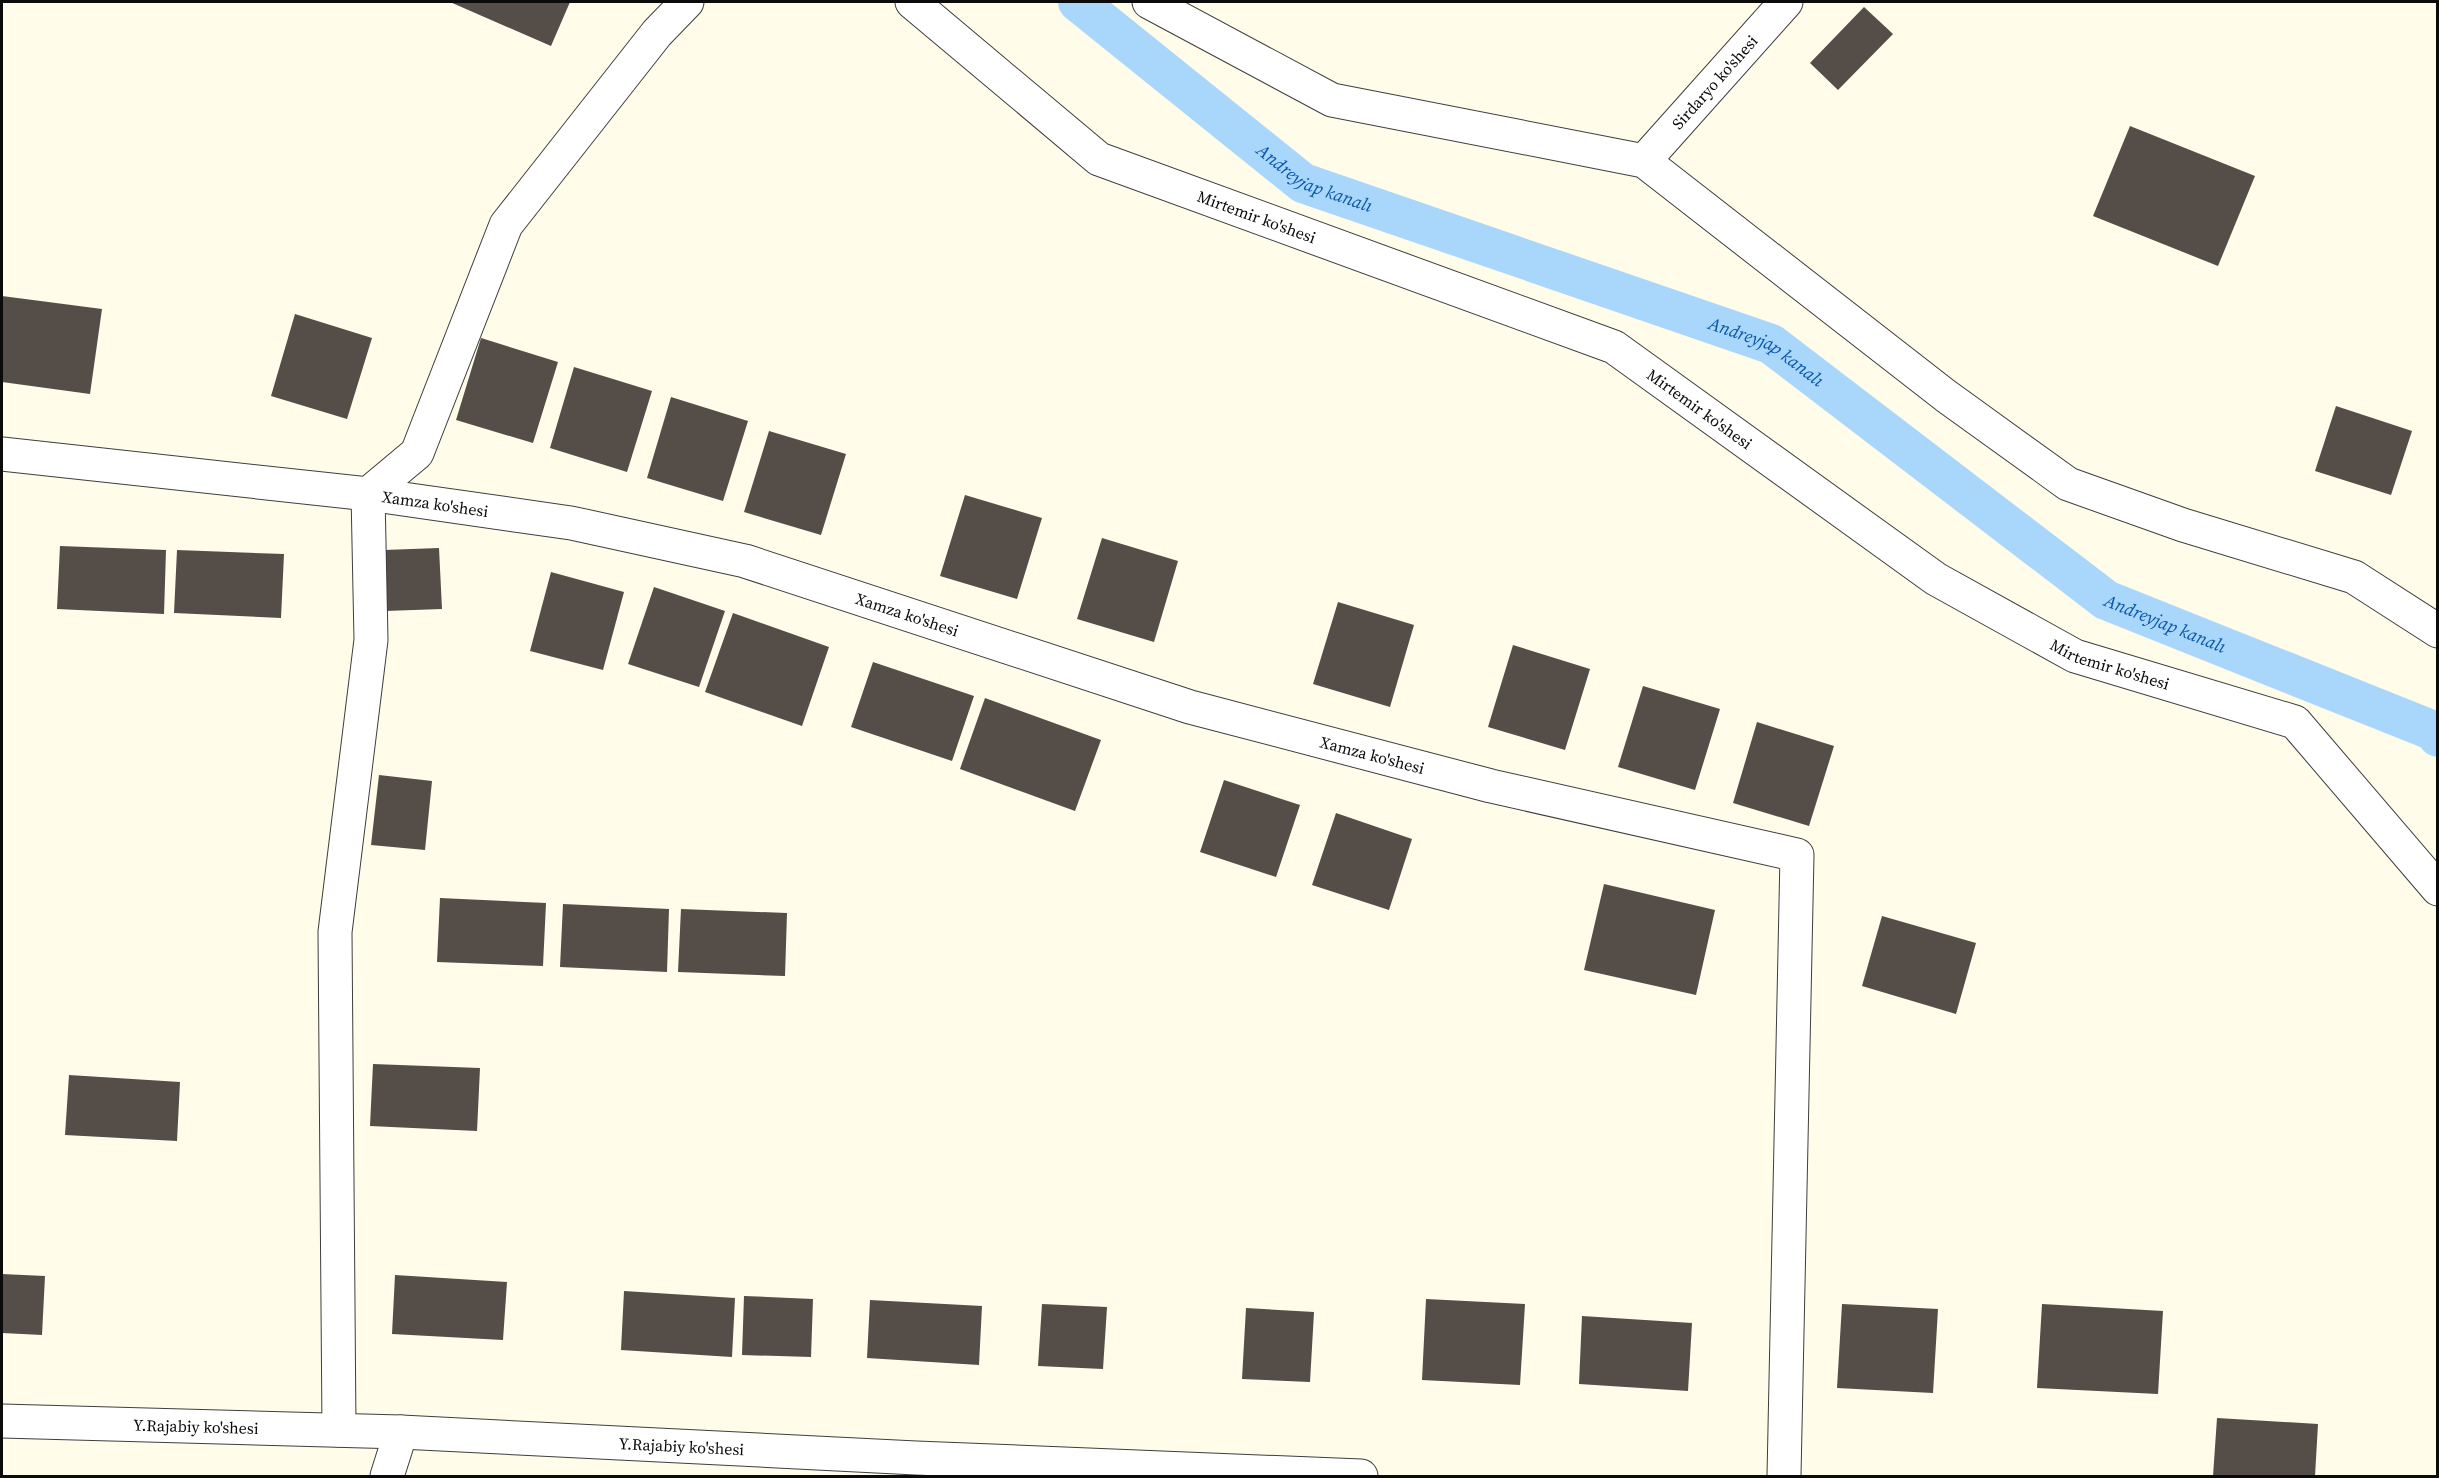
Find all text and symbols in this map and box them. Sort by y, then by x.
street label: Sirdaryo ko'shesi [1667,30,1763,134]
water label: Andreyjap kanalı [1251,137,1377,218]
street label: Mirtemir ko'shesi [1194,185,1319,248]
water label: Andreyjap kanalı [1704,310,1830,393]
street label: Mirtemir ko'shesi [1643,363,1757,454]
street label: Xamza ko'shesi [380,485,490,522]
street label: Xamza ko'shesi [853,587,962,641]
water label: Andreyjap kanalı [2100,587,2230,659]
street label: Mirtemir ko'shesi [2046,634,2172,695]
street label: Xamza ko'shesi [1317,731,1427,779]
street label: Y.Rajabiy ko'shesi [133,1414,259,1439]
street label: Y.Rajabiy ko'shesi [618,1432,745,1460]

